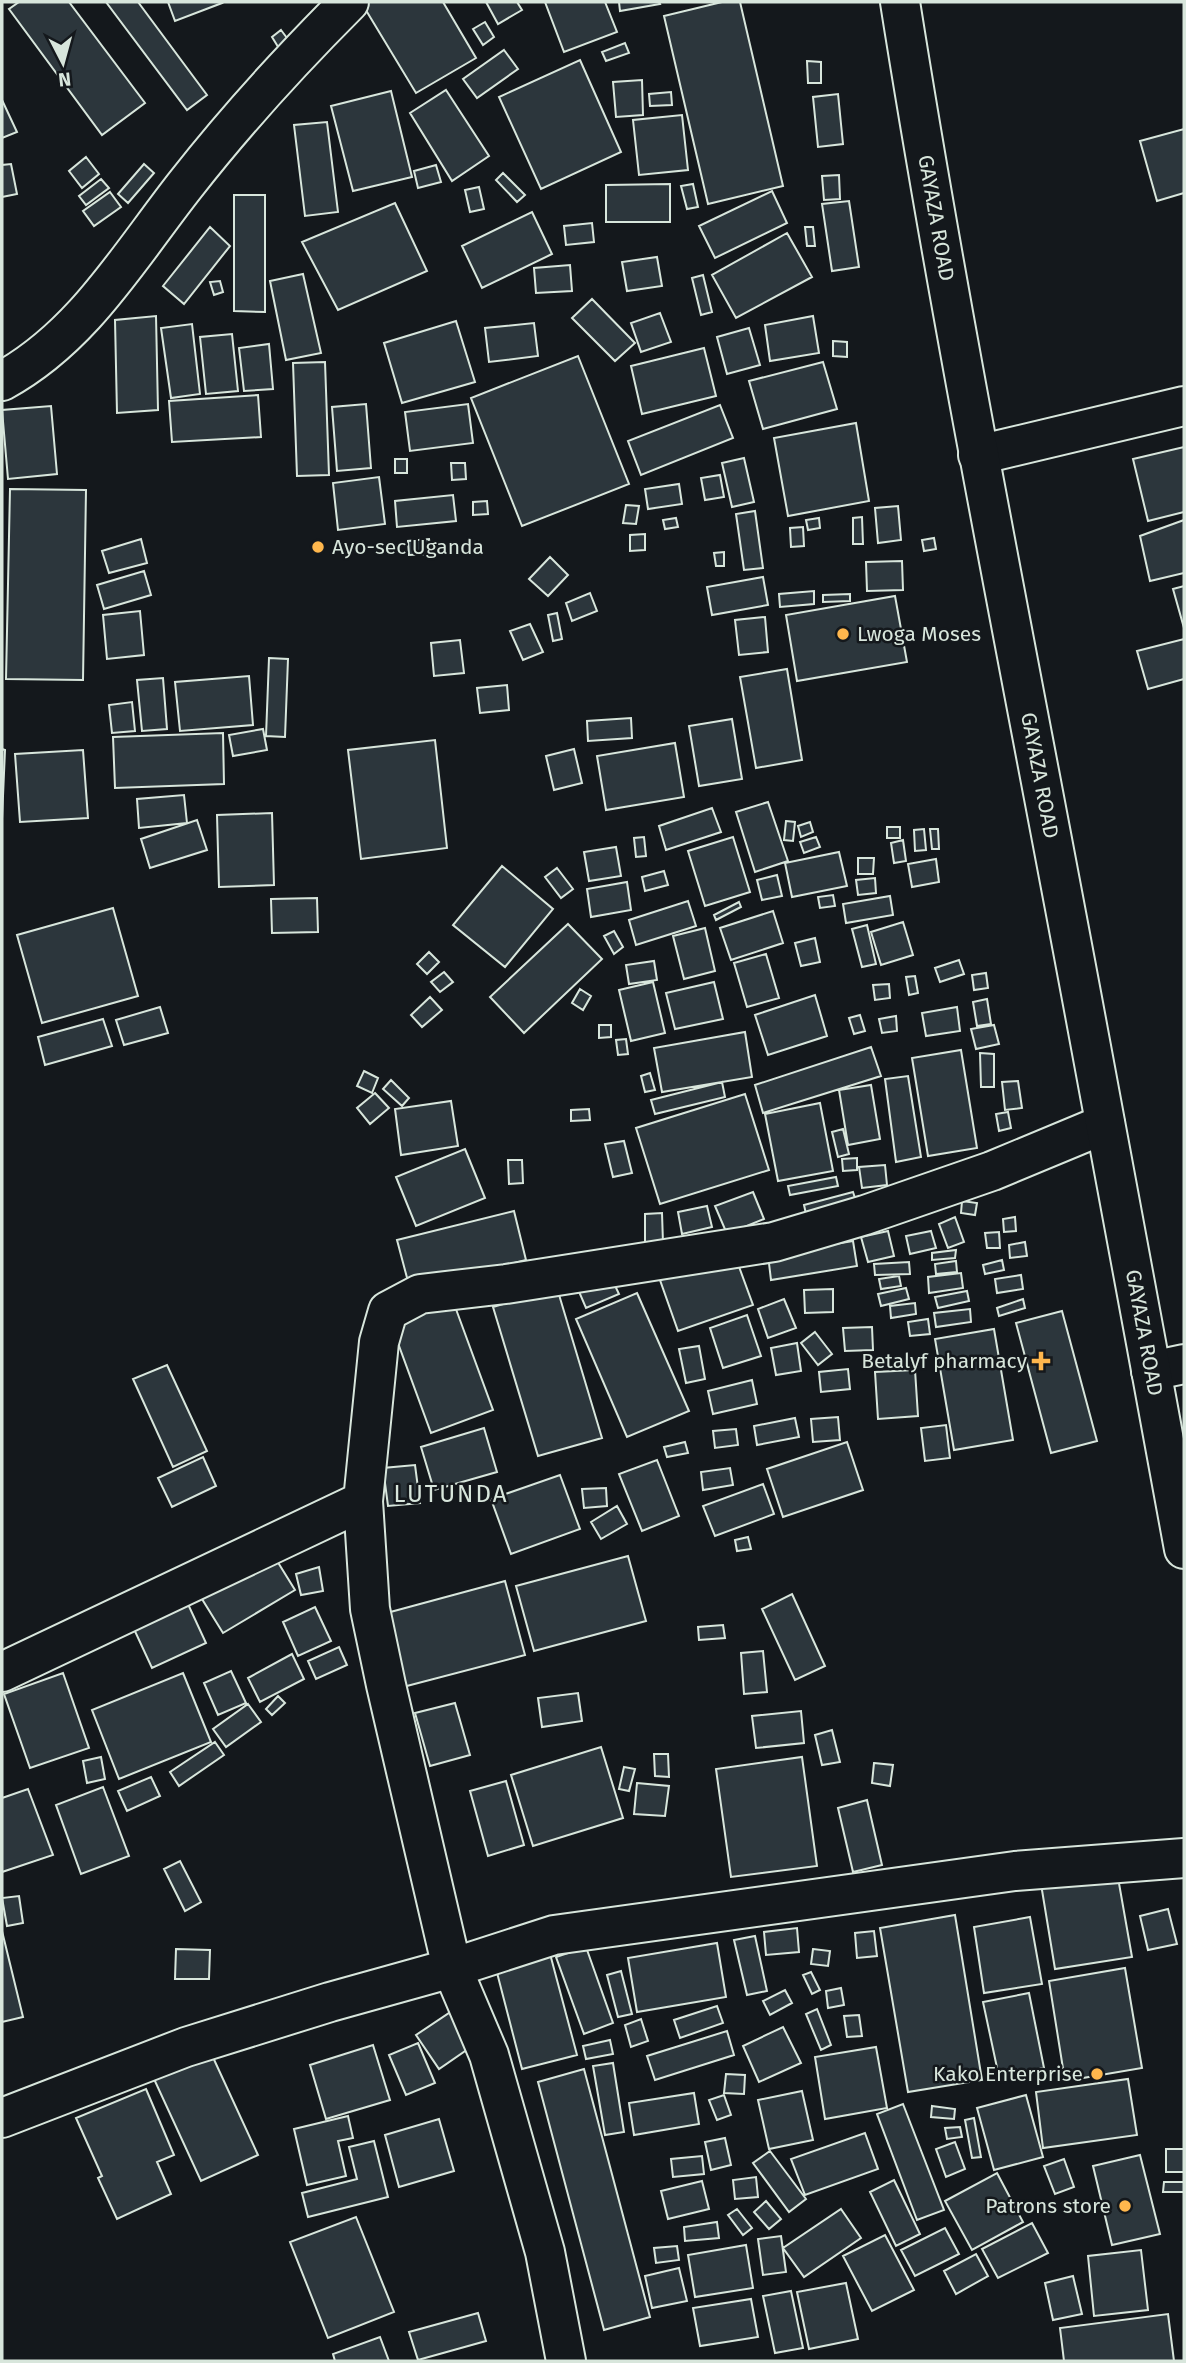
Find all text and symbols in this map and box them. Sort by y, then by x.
north arrow [28,28,98,98]
text: N [57,67,72,92]
street label: GAYAZA ROAD [912,153,960,283]
place label: Ayo-sec Uganda [332,534,484,560]
marker: Ayo-sec Uganda [310,539,326,555]
place label: Lwoga Moses [857,621,981,647]
marker: Lwoga Moses [835,626,851,642]
street label: GAYAZA ROAD [1015,710,1065,841]
street label: GAYAZA ROAD [1120,1267,1168,1398]
place label: Betalyf pharmacy [861,1348,1028,1374]
marker: Betalyf pharmacy [1033,1353,1049,1369]
district label: LUTUNDA [394,1480,508,1508]
place label: Kako Enterprise [933,2061,1083,2087]
marker: Kako Enterprise [1089,2066,1105,2082]
place label: Patrons store [985,2193,1111,2219]
marker: Patrons store [1117,2198,1133,2214]

